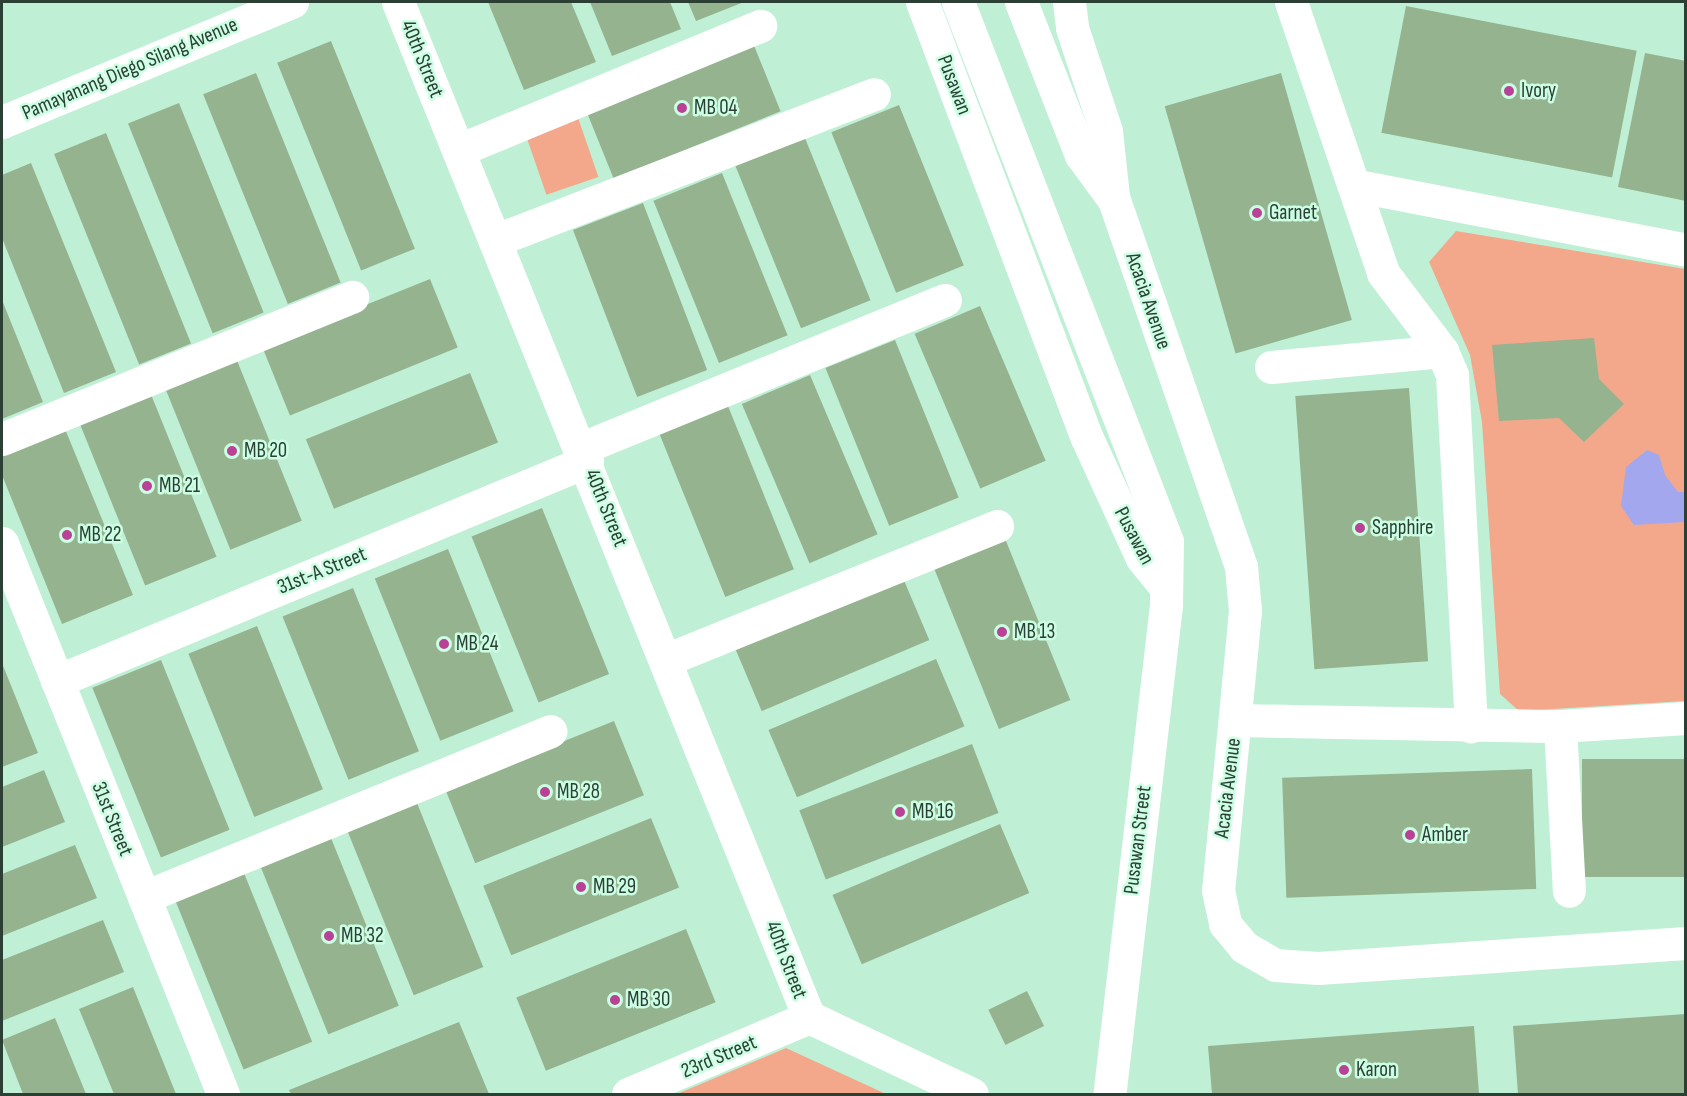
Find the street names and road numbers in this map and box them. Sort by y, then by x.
street label: Pamayanang Diego Silang Avenue [18,12,242,126]
street label: 40th Street [395,17,449,101]
street label: Pusawan [931,52,977,118]
street label: Acacia Avenue [1120,249,1176,353]
street label: 40th Street [579,466,633,550]
street label: Pusawan [1108,503,1160,569]
street label: 31st-A Street [274,542,370,600]
street label: Acacia Avenue [1209,737,1247,839]
street label: 31st Street [86,778,138,860]
street label: Pusawan Street [1119,784,1157,896]
street label: 40th Street [760,918,812,1002]
street label: 23rd Street [677,1030,761,1084]

